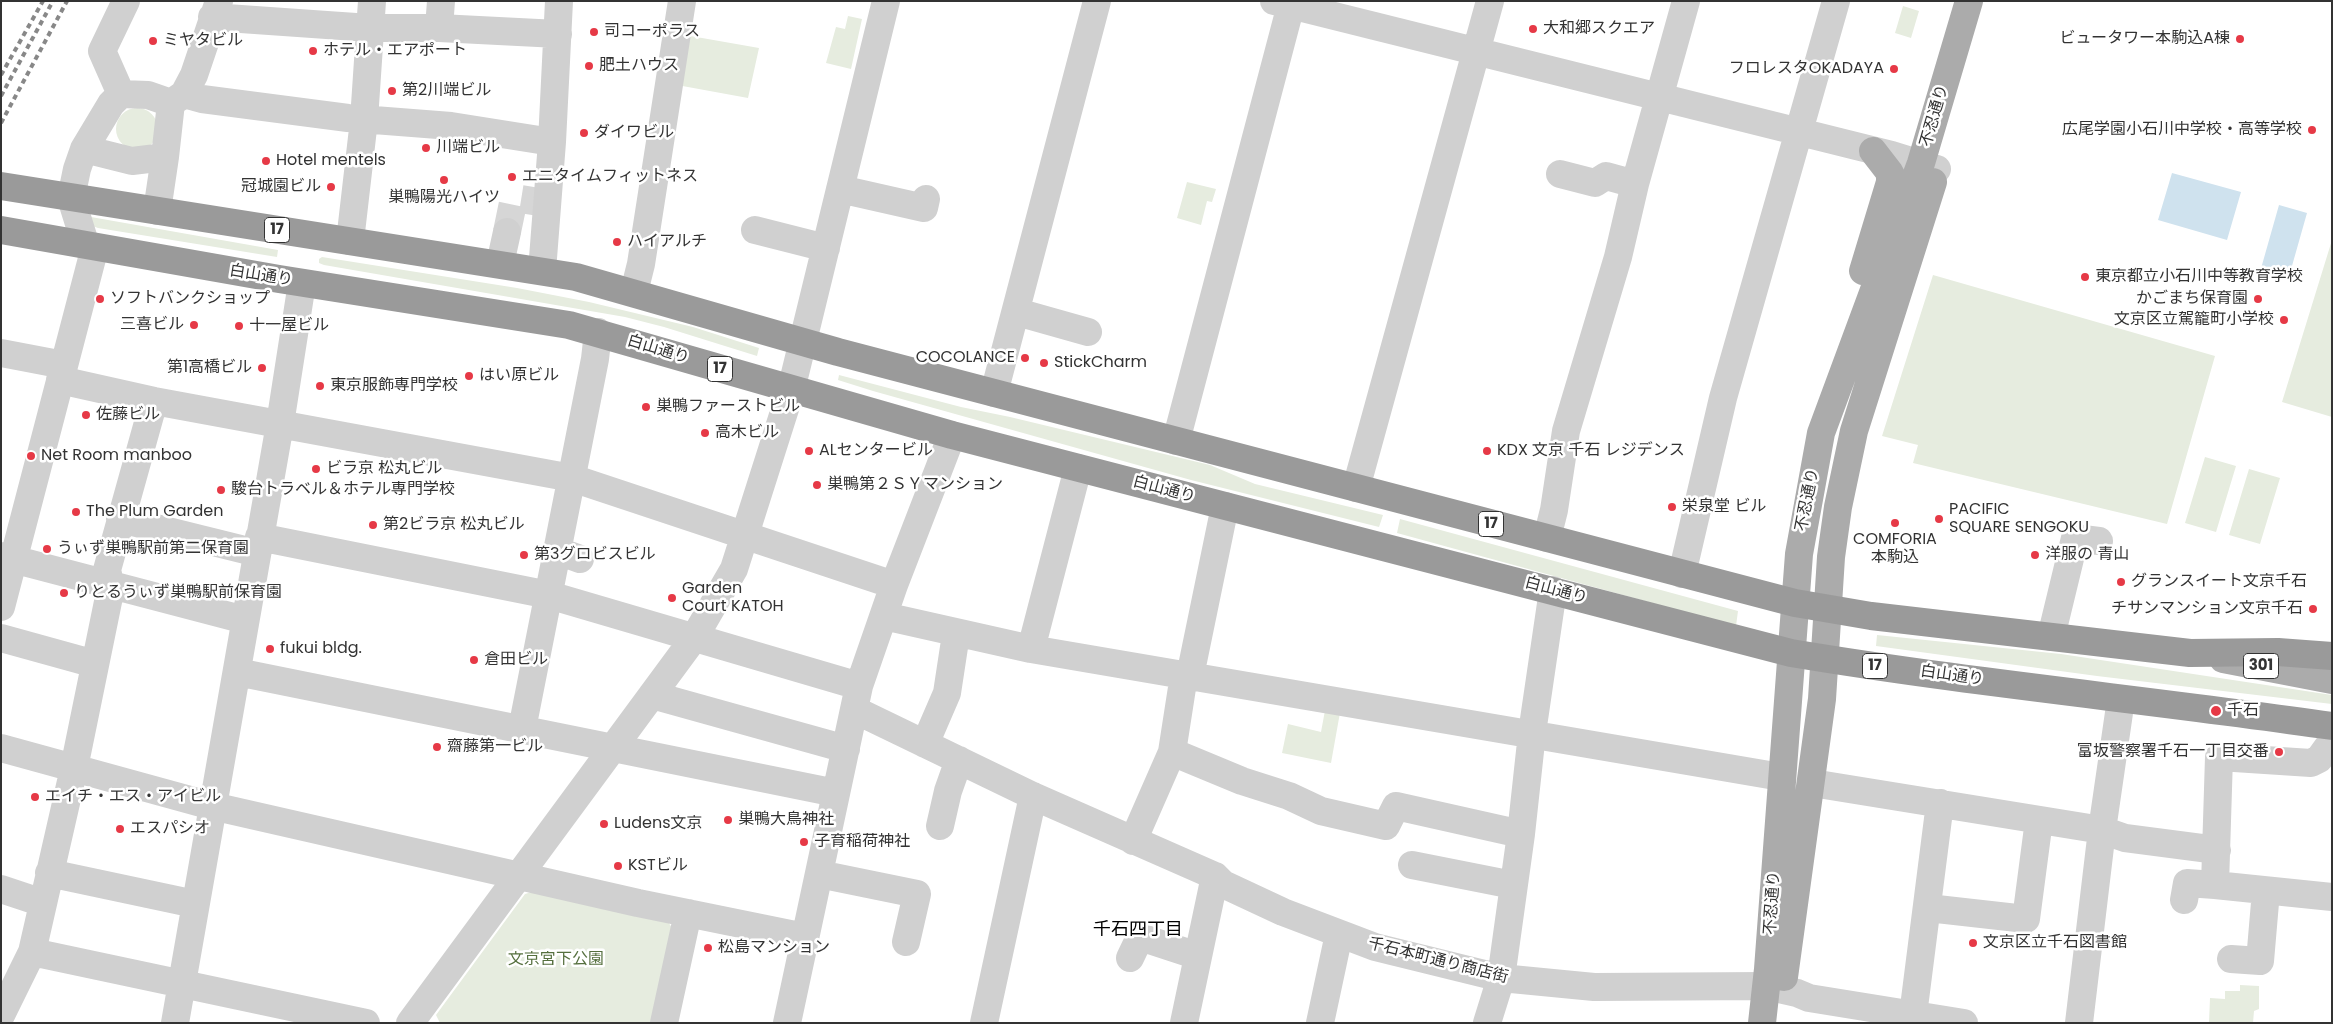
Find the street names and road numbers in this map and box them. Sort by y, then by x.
street label: 不忍通り [1917,83,1953,149]
road number: 17 [264,218,290,242]
street label: 白山通り [228,262,294,290]
street label: 白山通り [625,331,691,369]
road number: 17 [708,356,732,382]
street label: 不忍通り [1792,467,1824,533]
street label: 白山通り [1131,472,1197,508]
road number: 17 [1478,512,1504,536]
street label: 白山通り [1523,573,1589,609]
road number: 17 [1862,654,1888,678]
road number: 301 [2244,654,2278,678]
street label: 白山通り [1919,662,1985,690]
street label: 不忍通り [1761,870,1785,936]
street label: 千石本町通り商店街 [1366,934,1510,988]

